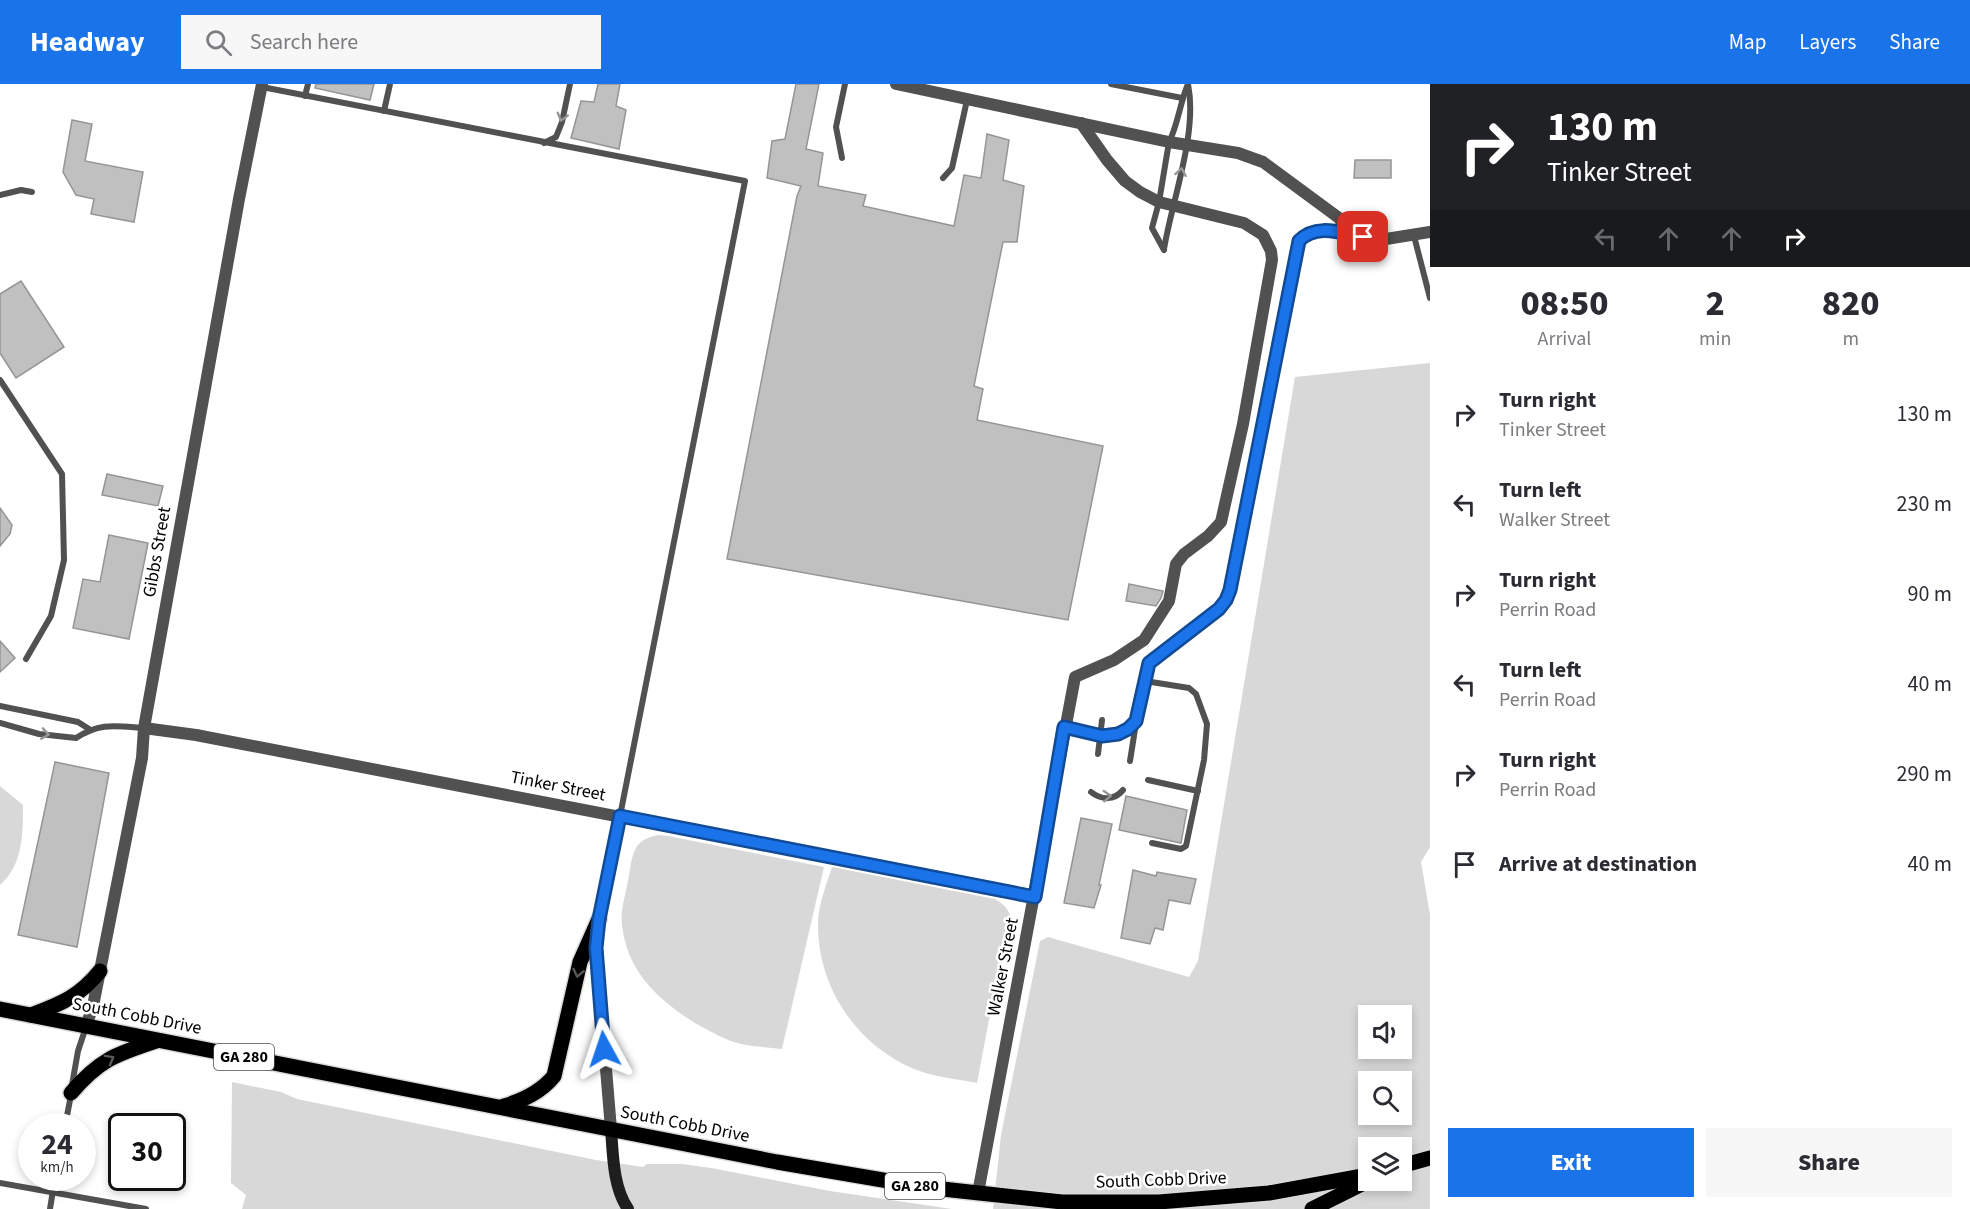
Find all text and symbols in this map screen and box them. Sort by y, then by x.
search box [181,15,601,69]
text: Headway [30,22,145,62]
icon: search [202,26,235,59]
text: Search here [250,26,358,58]
text: Map [1729,27,1766,57]
text: Layers [1799,27,1856,57]
text: Share [1889,27,1940,57]
text: 130 m [1547,97,1658,157]
icon: right [1448,108,1526,186]
one-way arrow [557,112,570,122]
text: Tinker Street [1547,153,1692,192]
one-way arrow [1174,167,1187,177]
pin [1337,211,1388,262]
icon: arrive [1346,220,1379,253]
icon: left [1589,222,1622,255]
icon: ahead [1652,222,1685,255]
icon: ahead [1715,222,1748,255]
icon: right [1778,222,1811,255]
text: 08:50 [1520,278,1609,329]
text: 2 [1706,278,1725,329]
text: 820 [1822,278,1880,329]
text: Arrival [1538,325,1591,353]
text: min [1699,325,1731,353]
text: m [1842,325,1859,353]
text: Turn right [1499,384,1596,416]
icon: right [1448,398,1481,431]
text: 130 m [1897,398,1952,430]
text: Tinker Street [1499,416,1606,444]
text: Turn left [1499,474,1581,506]
icon: left [1448,488,1481,521]
text: 230 m [1897,488,1952,520]
street label: Gibbs Street [137,505,177,599]
text: Walker Street [1499,506,1610,534]
text: Turn right [1499,564,1596,596]
icon: right [1448,578,1481,611]
text: 90 m [1907,578,1952,610]
text: Perrin Road [1499,596,1596,624]
text: Turn left [1499,654,1581,686]
icon: left [1448,668,1481,701]
text: 40 m [1907,668,1952,700]
text: Perrin Road [1499,686,1596,714]
one-way arrow [40,727,50,740]
text: Turn right [1499,744,1596,776]
icon: right [1448,758,1481,791]
text: 290 m [1897,758,1952,790]
street label: Tinker Street [508,765,608,807]
text: Perrin Road [1499,776,1596,804]
one-way arrow [1103,790,1112,803]
icon: arrive [1448,848,1481,881]
text: Arrive at destination [1499,848,1697,880]
text: 40 m [1907,848,1952,880]
street label: Walker Street [981,916,1025,1018]
one-way arrow [572,968,585,978]
street label: South Cobb Drive [70,991,204,1041]
map controls [1358,1005,1412,1191]
button: sound [1358,1005,1412,1059]
position arrow [572,1017,636,1081]
road number: GA 280 [214,1044,274,1070]
one-way arrow [104,1055,114,1066]
button: search [1358,1071,1412,1125]
street label: South Cobb Drive [618,1099,752,1149]
speed limit sign: 30 [108,1113,186,1191]
text: 24 [41,1123,73,1166]
button: Exit [1448,1128,1694,1197]
button: Share [1706,1128,1952,1197]
button: layers [1358,1137,1412,1191]
text: km/h [40,1157,74,1178]
street label: South Cobb Drive [1095,1165,1227,1195]
road number: GA 280 [885,1173,945,1199]

